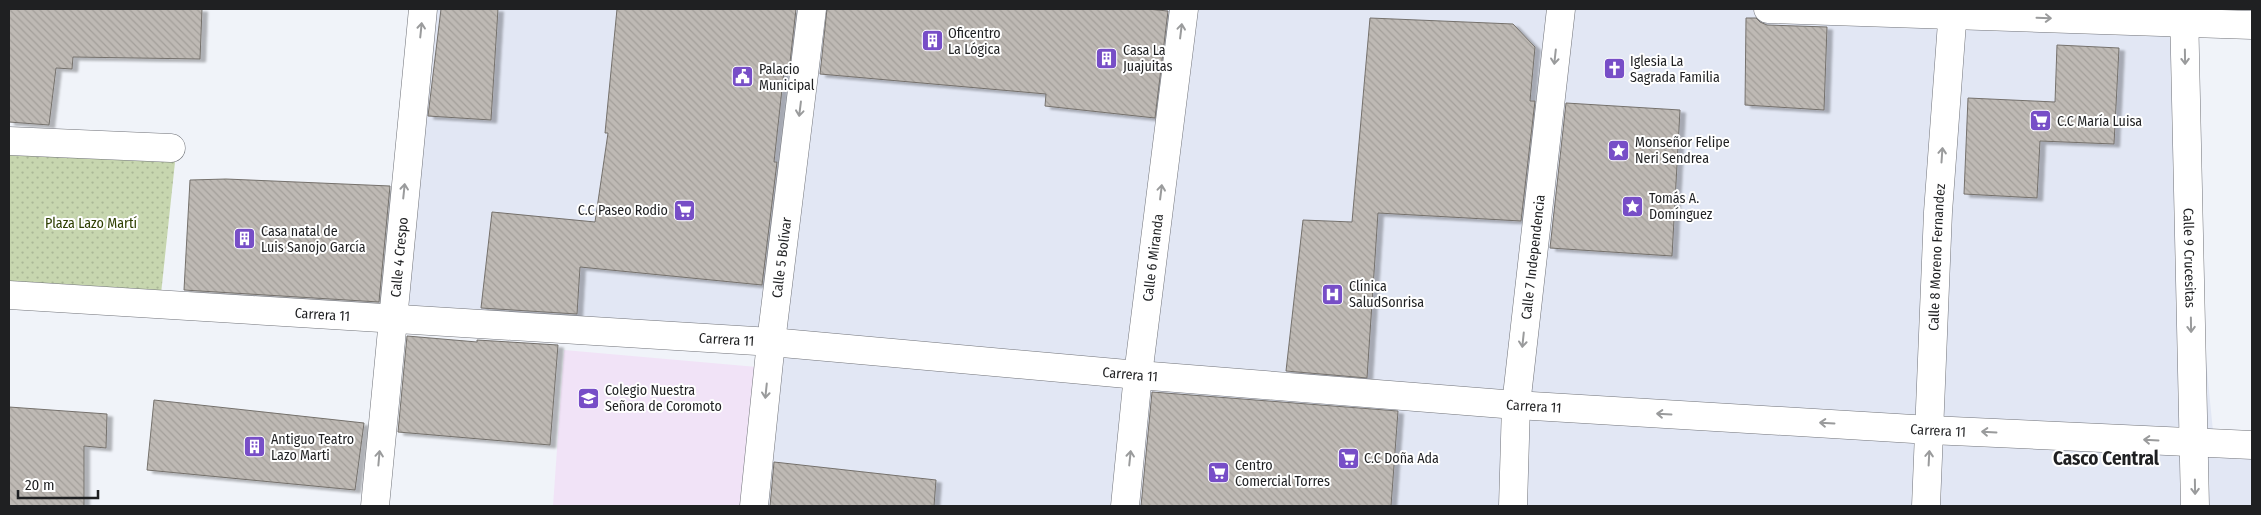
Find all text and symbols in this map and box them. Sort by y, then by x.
one-way arrow [2036,13,2052,23]
one-way arrow [416,22,425,38]
one-way arrow [1176,23,1186,39]
place label: Oficentro La Lógica [948,25,1001,58]
building icon: Oficentro La Lógica [920,29,944,53]
place label: Casa La Juajuitas [1123,42,1172,75]
building icon: Casa La Juajuitas [1095,46,1119,70]
one-way arrow [1550,49,1560,65]
one-way arrow [2180,49,2189,65]
place label: Iglesia La Sagrada Familia [1630,53,1720,86]
church icon: Iglesia La Sagrada Familia [1602,57,1626,81]
place label: Palacio Municipal [759,61,815,94]
public building icon: Palacio Municipal [731,65,755,89]
one-way arrow [795,101,805,117]
supermarket icon: C.C María Luisa [2029,109,2053,133]
place label: C.C María Luisa [2057,113,2142,130]
place label: Monseñor Felipe Neri Sendrea [1635,134,1730,167]
place icon: Monseñor Felipe Neri Sendrea [1607,138,1631,162]
one-way arrow [1938,148,1947,164]
street label: Calle 8 Moreno Fernandez [1925,183,1949,331]
one-way arrow [399,184,409,200]
one-way arrow [1156,184,1166,200]
place label: Tomás A. Domínguez [1649,190,1713,223]
street label: Calle 7 Independencia [1518,193,1549,320]
place icon: Tomás A. Domínguez [1621,194,1645,218]
supermarket icon: C.C Paseo Rodio [672,198,696,222]
place label: C.C Paseo Rodio [578,202,668,219]
street label: Calle 9 Crucesitas [2179,208,2199,308]
street label: Calle 6 Miranda [1139,213,1167,302]
park label: Plaza Lazo Martí [45,215,137,232]
street label: Calle 4 Crespo [387,216,412,298]
street label: Calle 5 Bolívar [769,216,795,299]
place label: Casa natal de Luis Sanojo García [261,223,366,256]
building icon: Casa natal de Luis Sanojo García [233,227,257,251]
place label: Clínica SaludSonrisa [1349,278,1424,311]
hospital icon: Clínica SaludSonrisa [1321,282,1345,306]
street label: Carrera 11 [294,305,351,325]
one-way arrow [2186,316,2196,333]
street label: Carrera 11 [698,330,755,350]
one-way arrow [1518,332,1528,348]
street label: Carrera 11 [1102,364,1158,386]
place label: Colegio Nuestra Señora de Coromoto [605,382,722,415]
one-way arrow [761,382,771,398]
school or university icon: Colegio Nuestra Señora de Coromoto [577,386,601,410]
street label: Carrera 11 [1505,396,1562,417]
one-way arrow [1657,409,1673,418]
one-way arrow [1819,419,1835,428]
street label: Carrera 11 [1910,421,1966,441]
one-way arrow [1981,428,1997,437]
place label: Antiguo Teatro Lazo Marti [271,431,354,464]
building icon: Antiguo Teatro Lazo Marti [243,435,267,459]
one-way arrow [2143,436,2159,445]
supermarket icon: C.C Doña Ada [1336,446,1360,470]
district label: Casco Central [2053,447,2160,470]
one-way arrow [375,450,384,466]
one-way arrow [1125,450,1134,466]
place label: C.C Doña Ada [1364,450,1439,467]
one-way arrow [1924,450,1933,466]
place label: Centro Comercial Torres [1235,457,1330,490]
supermarket icon: Centro Comercial Torres [1207,461,1231,485]
scale bar [18,468,98,500]
text: 20 m [25,476,55,494]
one-way arrow [2190,479,2200,495]

